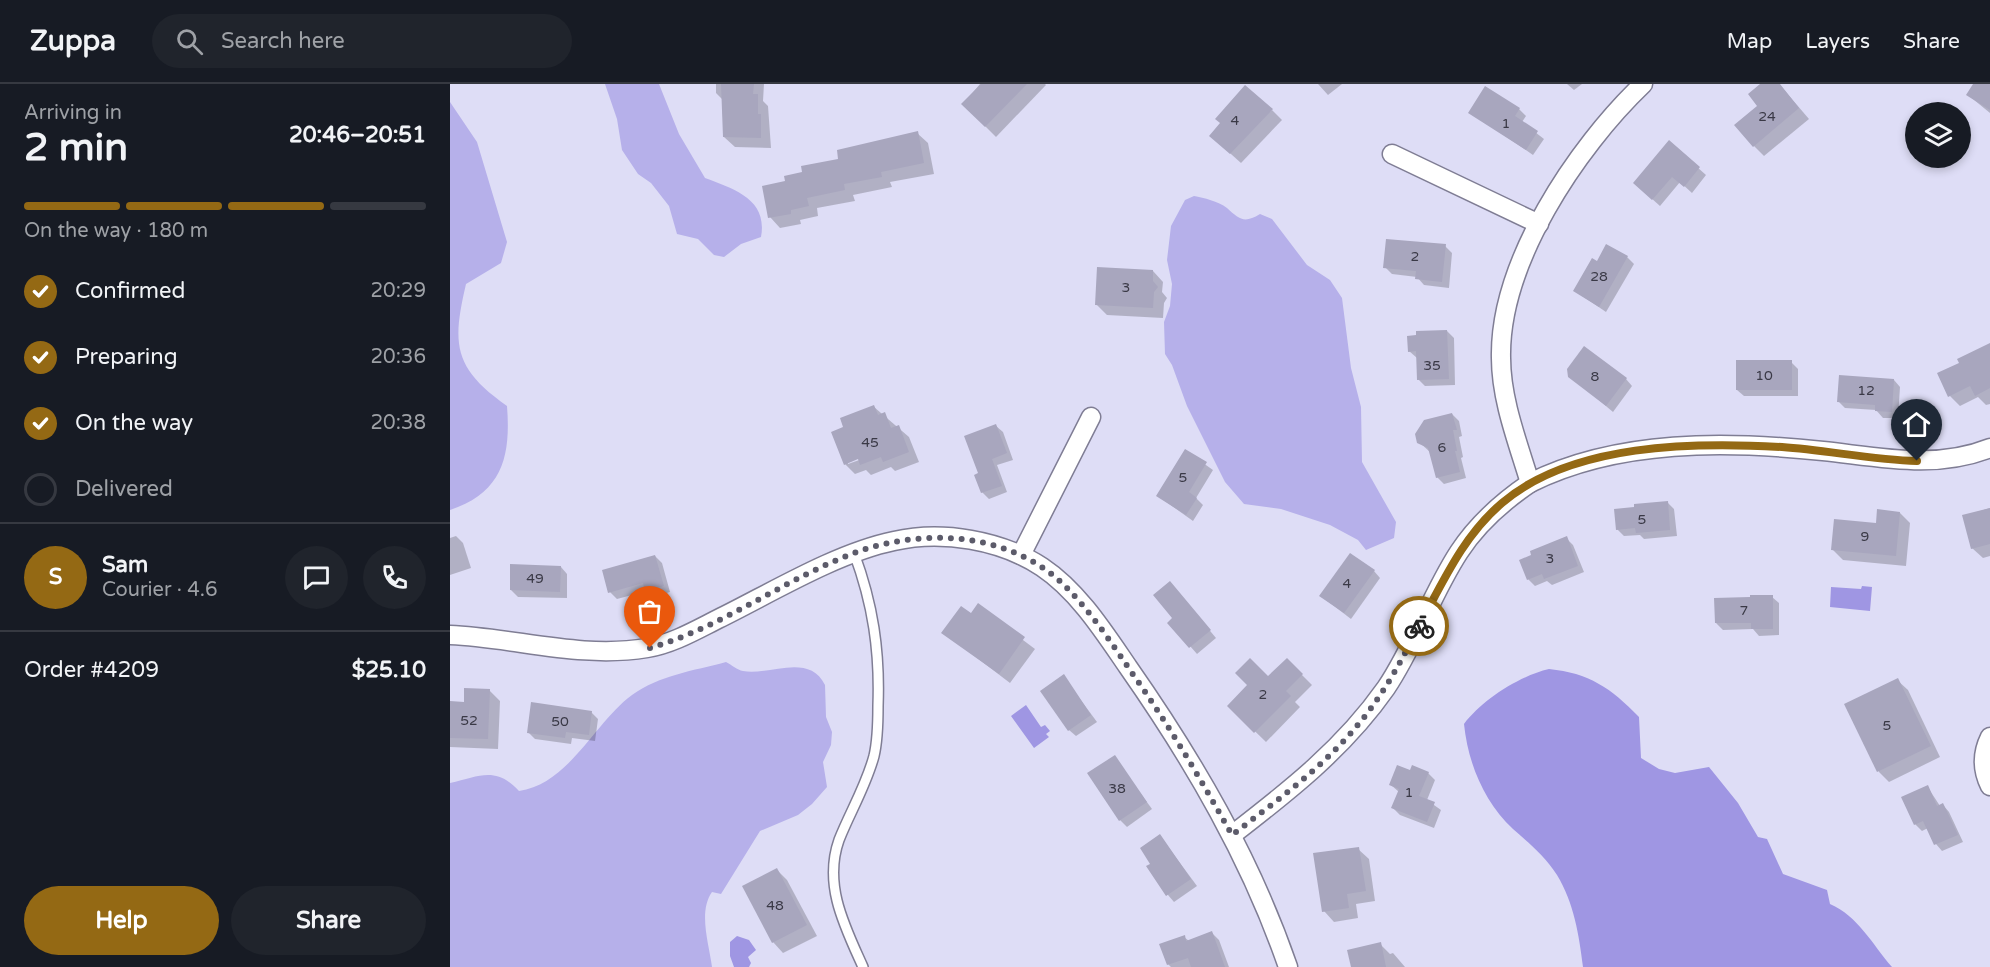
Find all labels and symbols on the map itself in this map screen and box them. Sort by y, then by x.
house number: 24 [1758,108,1776,125]
house number: 4 [1231,112,1240,129]
house number: 1 [1502,115,1510,132]
house number: 2 [1411,248,1419,265]
house number: 28 [1590,268,1608,285]
house number: 3 [1122,279,1130,296]
house number: 35 [1423,357,1441,374]
house number: 10 [1755,367,1773,384]
house number: 8 [1591,368,1600,385]
house number: 12 [1857,382,1875,399]
pin [1891,399,1942,461]
house number: 45 [861,434,879,451]
house number: 6 [1438,439,1447,456]
house number: 5 [1179,469,1187,486]
house number: 5 [1638,511,1646,528]
house number: 9 [1861,528,1869,545]
house number: 3 [1546,550,1554,567]
house number: 49 [526,570,544,587]
house number: 4 [1343,575,1352,592]
pin [624,586,675,648]
courier [1389,596,1449,656]
house number: 7 [1740,602,1748,619]
house number: 2 [1259,686,1267,703]
house number: 52 [460,712,478,729]
house number: 50 [551,713,569,730]
house number: 5 [1883,717,1891,734]
house number: 38 [1108,780,1126,797]
house number: 1 [1405,784,1413,801]
house number: 48 [766,897,784,914]

